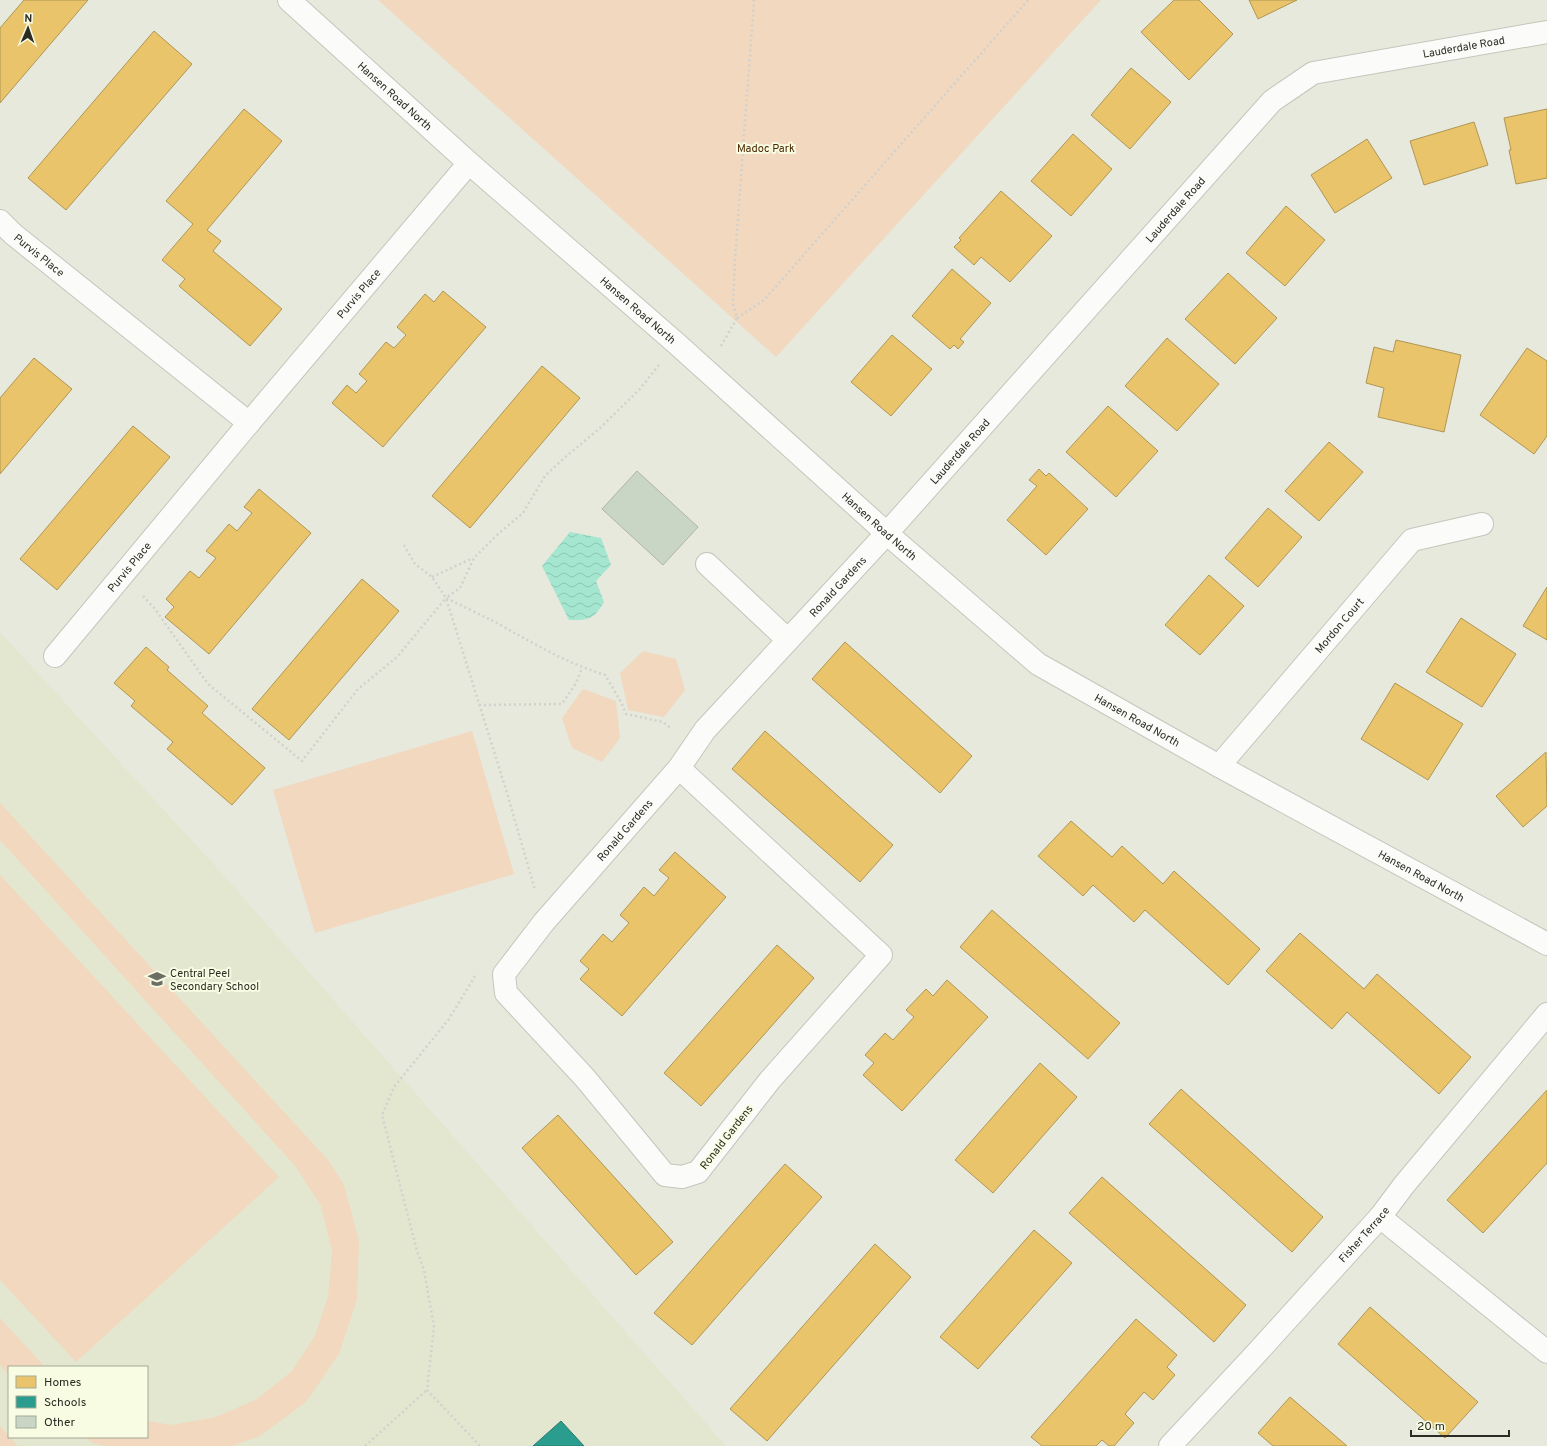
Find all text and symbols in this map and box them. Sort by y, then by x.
north arrow [8,8,48,48]
text: N [24,12,33,26]
street label: Lauderdale Road [1422,34,1506,62]
street label: Hansen Road North [354,59,435,134]
park label: Madoc Park [737,142,795,156]
street label: Lauderdale Road [1143,174,1209,246]
street label: Purvis Place [10,231,67,280]
street label: Purvis Place [334,266,385,322]
street label: Hansen Road North [597,274,678,348]
street label: Lauderdale Road [928,416,993,488]
street label: Hansen Road North [838,490,919,564]
street label: Purvis Place [105,540,155,595]
street label: Ronald Gardens [807,554,870,620]
street label: Mordon Court [1312,595,1367,656]
street label: Hansen Road North [1092,691,1182,751]
street label: Ronald Gardens [594,797,656,865]
street label: Hansen Road North [1375,848,1466,906]
place label: Central Peel Secondary School [170,967,259,994]
school or university icon: Central Peel Secondary School [147,969,167,989]
street label: Ronald Gardens [697,1103,756,1173]
street label: Fisher Terrace [1336,1204,1393,1266]
legend [8,1366,148,1438]
text: Homes [44,1375,81,1391]
text: Schools [44,1395,86,1411]
scale bar [1411,1412,1509,1438]
text: Other [44,1415,76,1431]
text: 20 m [1417,1419,1445,1435]

